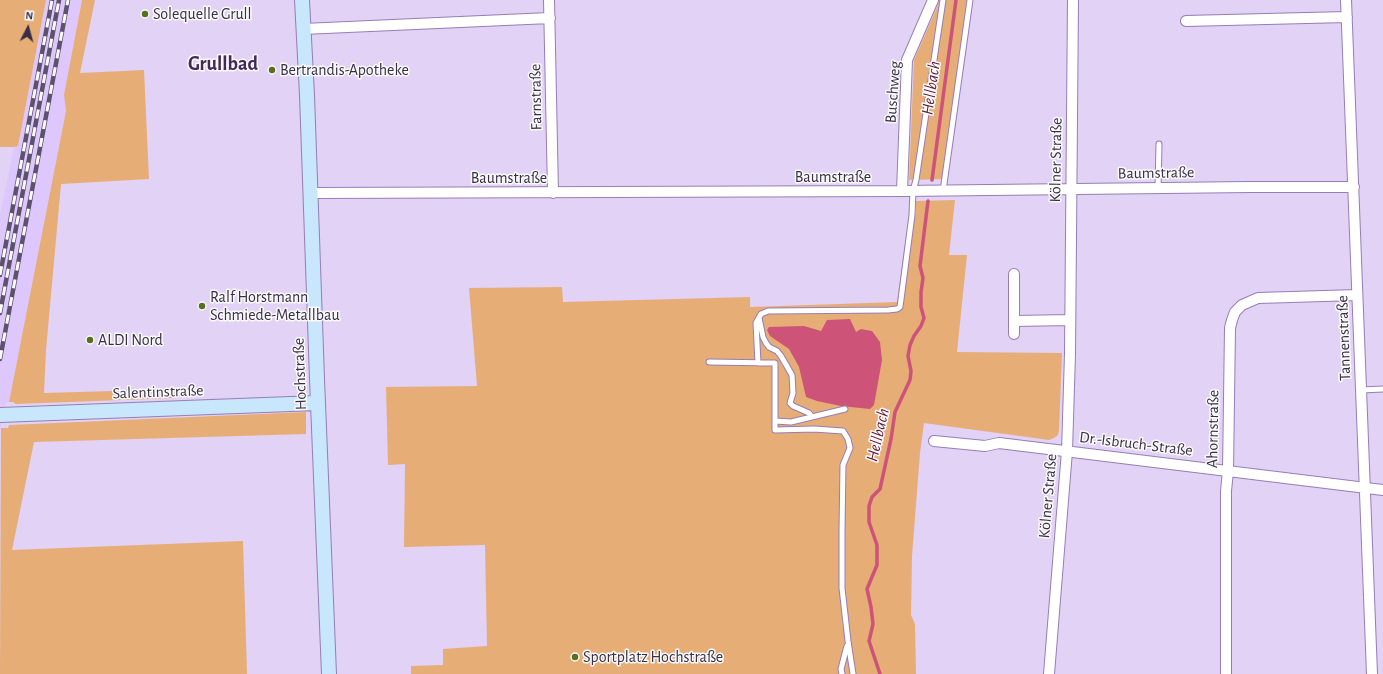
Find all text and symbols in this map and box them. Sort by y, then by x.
place label: Solequelle Grull [153,4,252,24]
north arrow [8,8,48,48]
marker: Solequelle Grull [140,9,150,19]
text: N [25,10,34,21]
district label: Grullbad [188,52,258,76]
place label: Bertrandis-Apotheke [280,60,409,80]
street label: Buschweg [881,60,905,124]
water label: Hellbach [917,60,945,116]
street label: Farnstraße [526,63,546,131]
marker: Bertrandis-Apotheke [267,65,277,75]
street label: Kölner Straße [1046,117,1066,203]
street label: Baumstraße [1118,163,1194,183]
street label: Baumstraße [795,167,871,187]
street label: Baumstraße [471,168,547,188]
place label: Ralf Horstmann Schmiede-Metallbau [210,287,340,325]
street label: Tannenstraße [1333,295,1355,381]
marker: Ralf Horstmann Schmiede-Metallbau [197,301,207,311]
place label: ALDI Nord [98,330,163,350]
marker: ALDI Nord [85,335,95,345]
street label: Hochstraße [289,337,311,411]
street label: Salentinstraße [112,381,204,403]
street label: Ahornstraße [1203,390,1223,468]
water label: Hellbach [862,406,894,464]
street label: Dr.-Isbruch-Straße [1078,428,1194,460]
street label: Kölner Straße [1035,453,1061,539]
place label: Sportplatz Hochstraße [583,647,723,667]
marker: Sportplatz Hochstraße [570,652,580,662]

